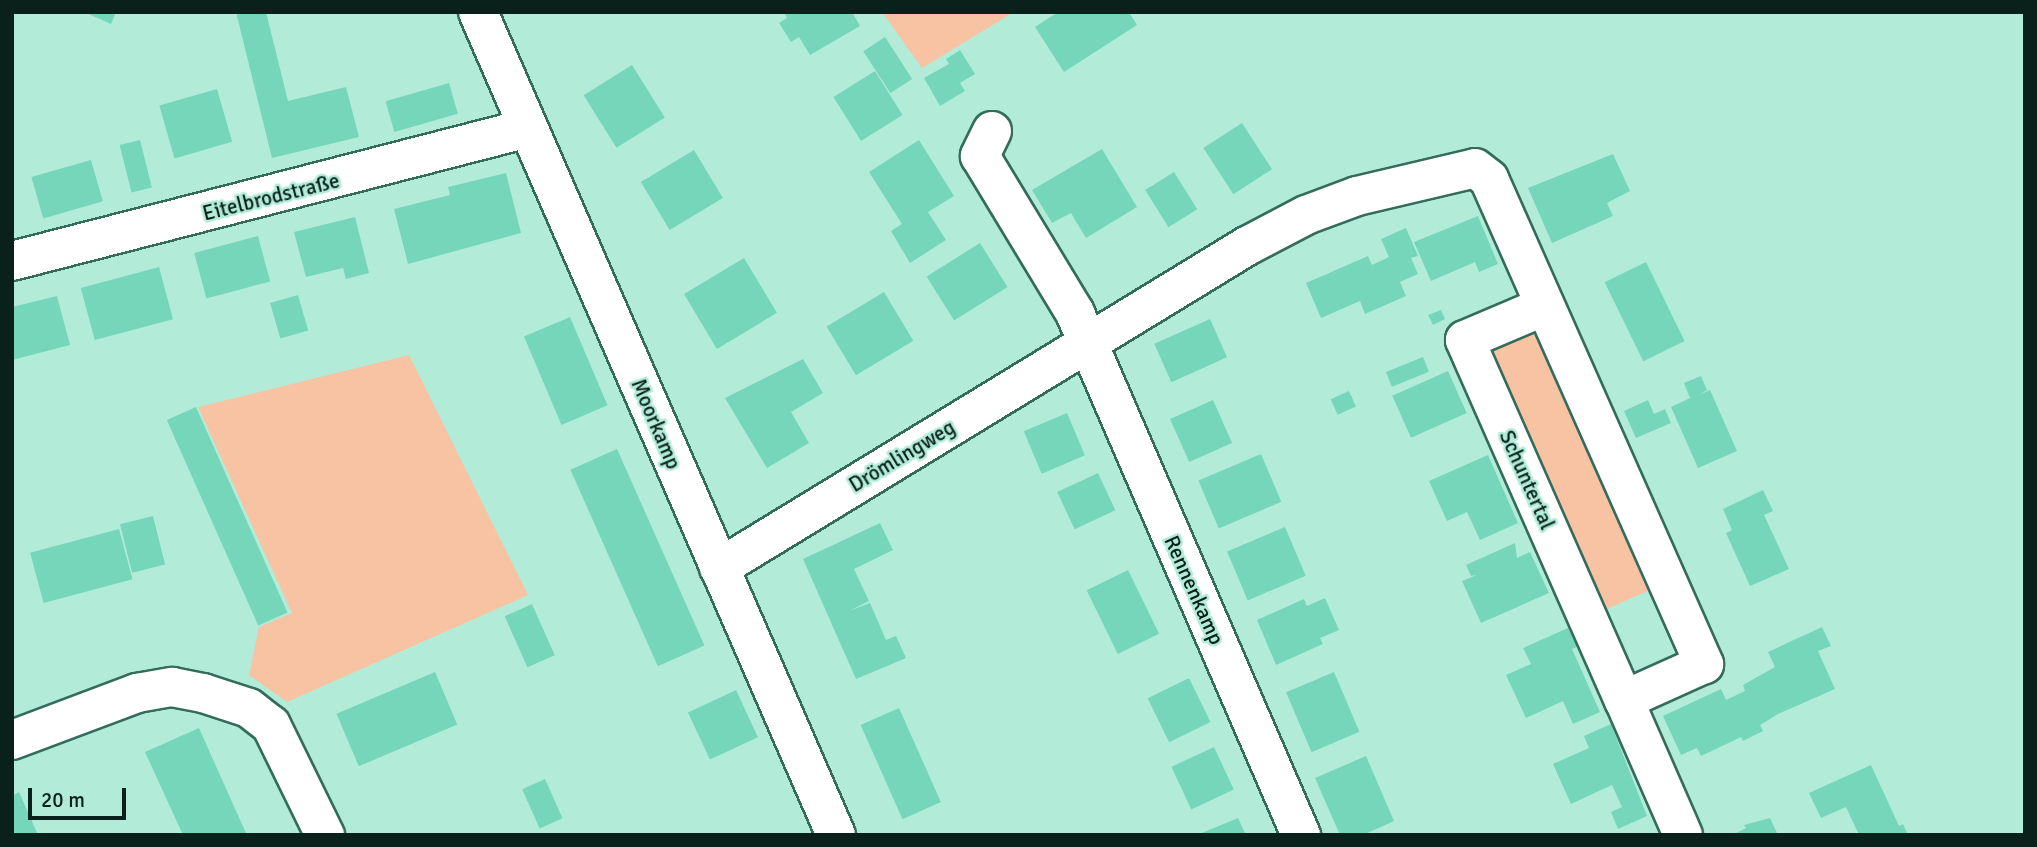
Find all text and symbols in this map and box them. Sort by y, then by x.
street label: Eitelbrodstraße [200,168,342,226]
street label: Moorkamp [626,375,686,473]
street label: Drömlingweg [844,414,960,498]
street label: Schuntertal [1494,426,1560,534]
street label: Rennenkamp [1159,532,1229,648]
scale bar [32,774,130,818]
text: 20 m [41,787,85,813]

